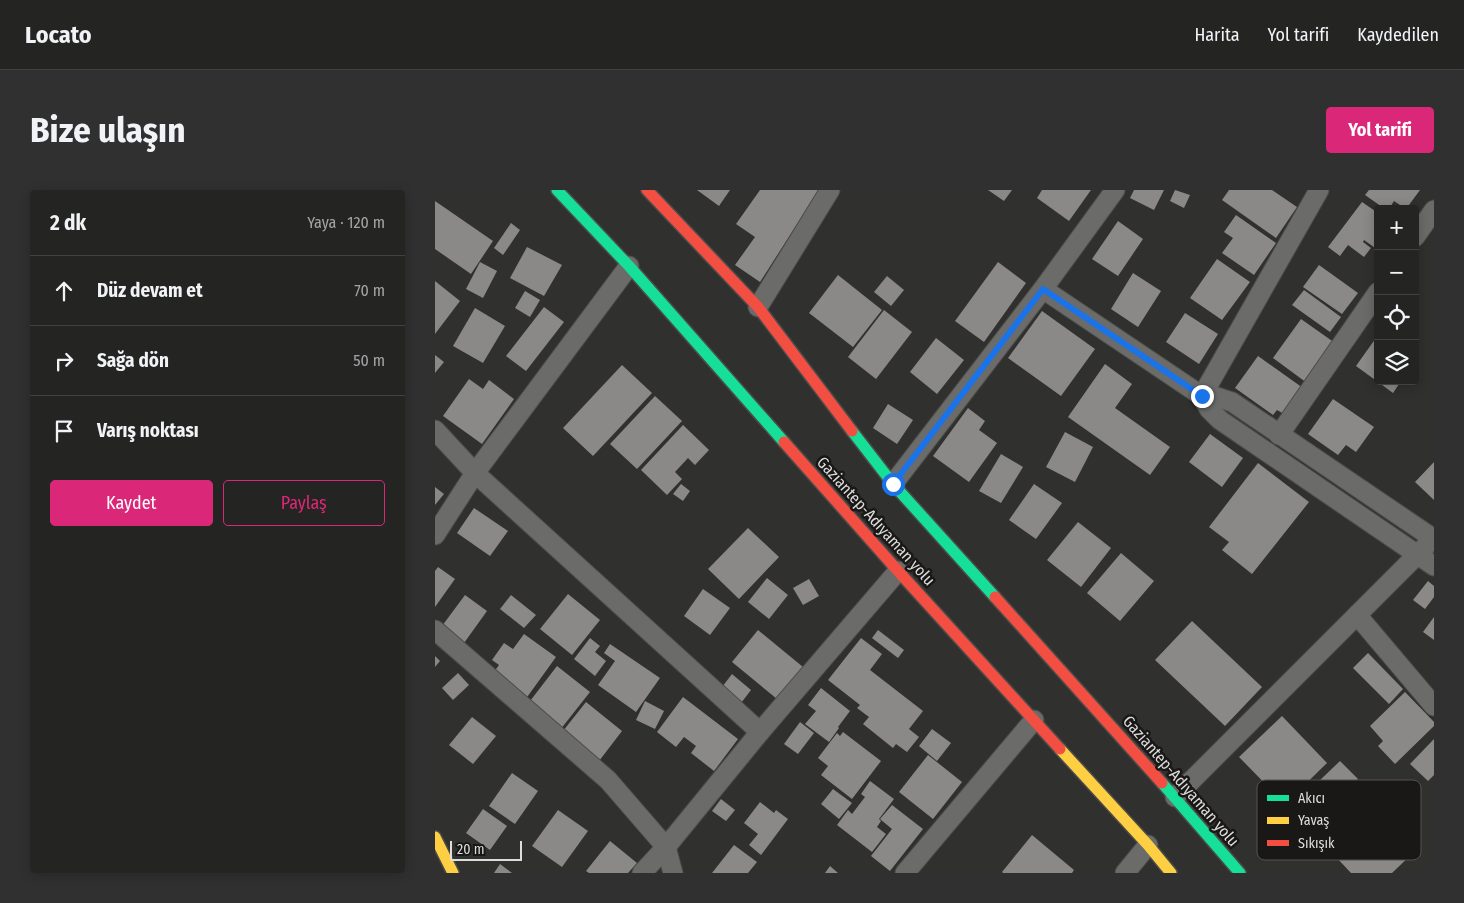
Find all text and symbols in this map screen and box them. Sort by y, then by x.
text: Locato [25,21,91,49]
text: Harita [1194,24,1240,46]
text: Yol tarifi [1268,24,1329,46]
text: Kaydedilen [1357,24,1439,46]
button: Yol tarifi [1326,107,1434,153]
text: Bize ulaşın [30,109,185,151]
map controls [1374,205,1419,385]
button: + [1374,205,1419,250]
text: 2 dk [50,210,86,236]
text: Yaya · 120 m [307,213,385,232]
button: − [1374,250,1419,295]
icon: ahead [50,277,78,305]
text: Düz devam et [97,279,203,302]
text: 70 m [354,281,385,300]
button: locate [1374,295,1419,340]
button: layers [1374,340,1419,385]
icon: right [50,347,78,375]
text: Sağa dön [97,349,169,372]
text: 50 m [353,351,385,370]
route end [1191,385,1214,408]
icon: arrive [50,417,78,445]
text: Varış noktası [97,419,199,442]
street label: Gaziantep-Adıyaman yolu [813,453,939,589]
route start [882,473,905,496]
button: Kaydet [50,480,213,526]
button: Paylaş [223,480,385,526]
street label: Gaziantep-Adıyaman yolu [1119,712,1243,850]
legend [1257,780,1421,860]
text: Akıcı [1298,790,1325,807]
text: Yavaş [1298,812,1329,829]
text: Sıkışık [1298,835,1335,852]
scale bar [450,838,523,861]
text: 20 m [457,841,485,858]

